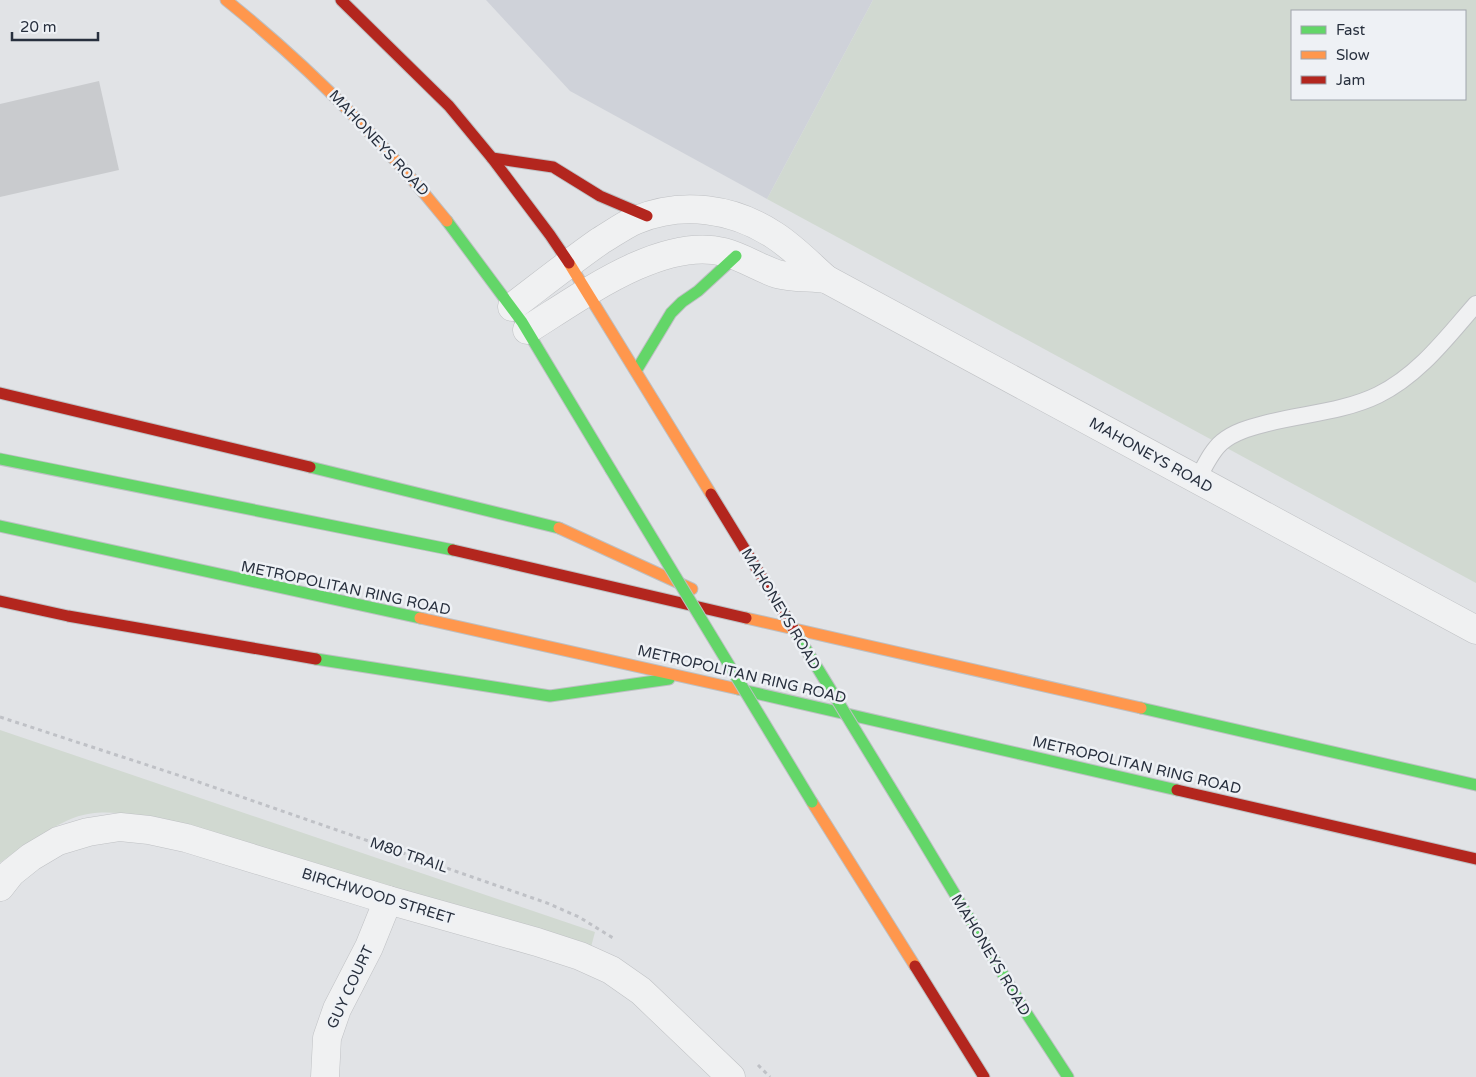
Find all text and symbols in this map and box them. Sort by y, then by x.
scale bar [12,10,99,42]
legend [1291,10,1466,100]
text: 20 m [20,18,57,36]
text: Fast [1336,21,1366,39]
text: Slow [1336,46,1370,64]
text: Jam [1336,71,1365,89]
street label: MAHONEYS ROAD [325,86,433,200]
street label: MAHONEYS ROAD [1086,414,1216,496]
street label: MAHONEYS ROAD [738,545,824,673]
street label: METROPOLITAN RING ROAD [240,557,452,619]
street label: METROPOLITAN RING ROAD [636,641,848,707]
street label: METROPOLITAN RING ROAD [1031,732,1243,798]
street label: M80 TRAIL [368,833,451,877]
street label: BIRCHWOOD STREET [300,864,456,928]
street label: MAHONEYS ROAD [948,891,1034,1019]
street label: GUY COURT [323,943,377,1031]

